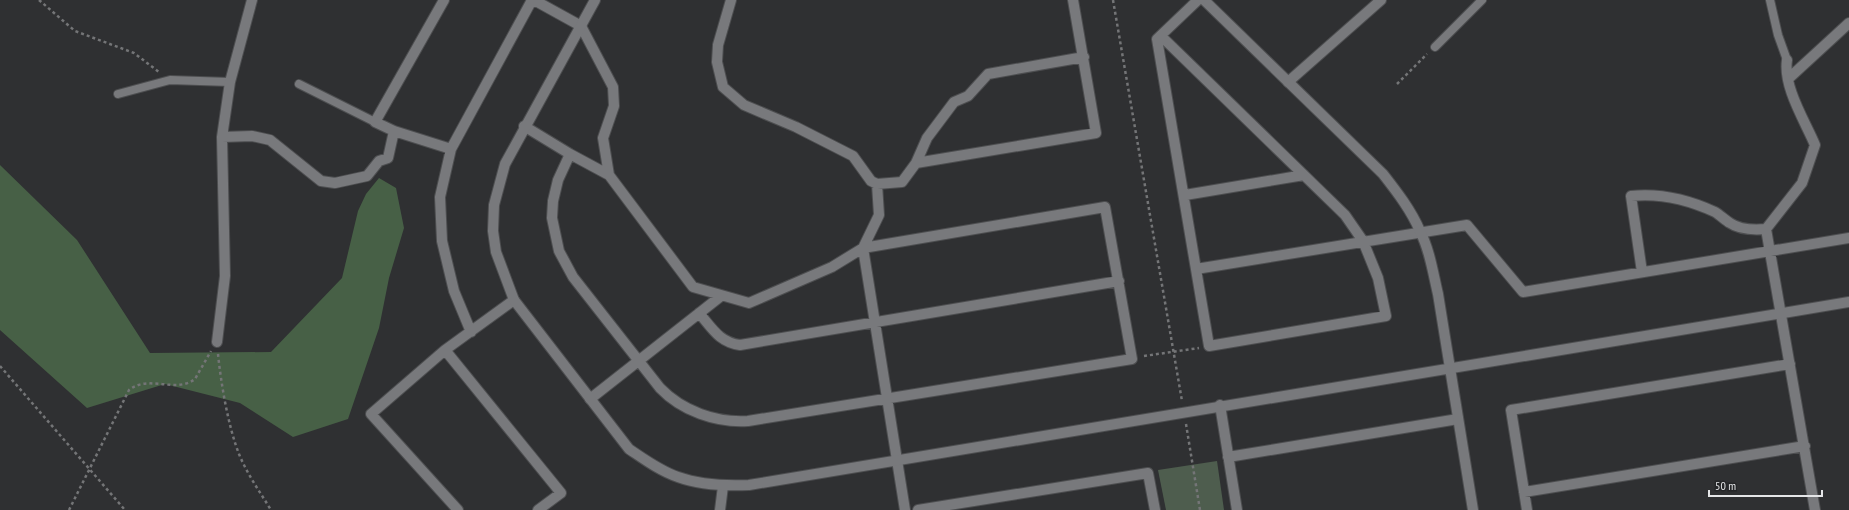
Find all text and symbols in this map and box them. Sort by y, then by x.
scale bar [1709,472,1822,498]
text: 50 m [1715,478,1736,493]

